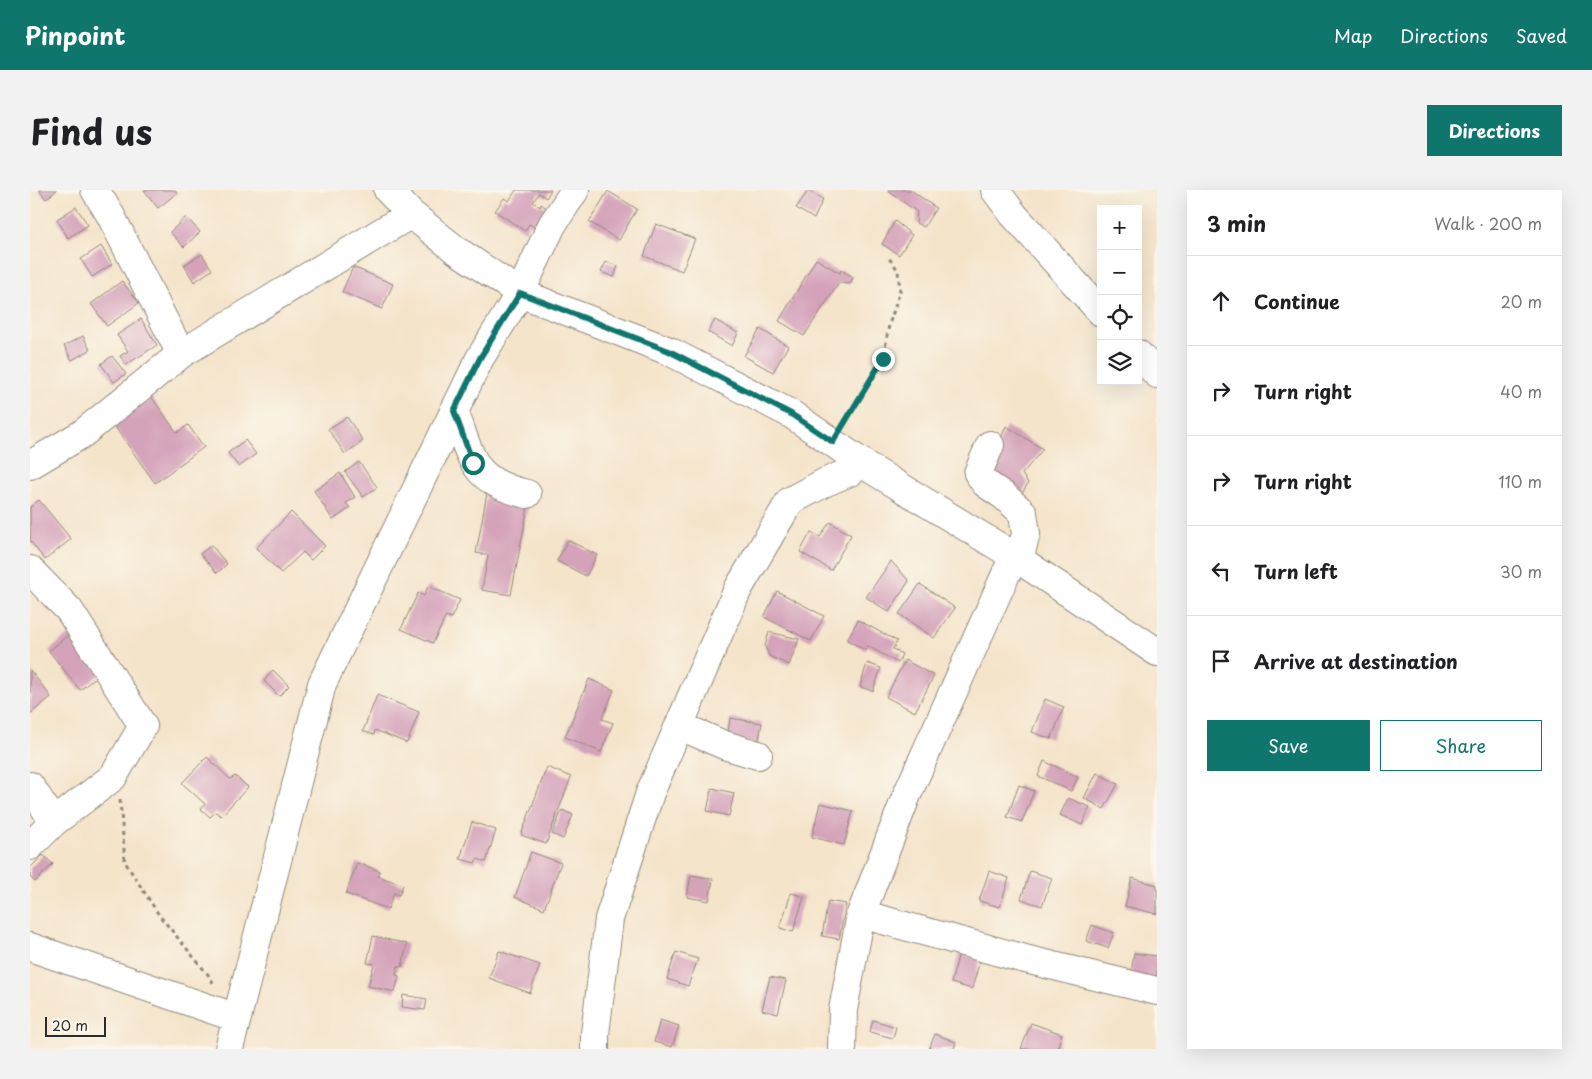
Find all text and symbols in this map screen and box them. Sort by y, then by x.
text: Pinpoint [25,17,126,53]
text: Map [1334,22,1372,49]
text: Directions [1400,22,1488,49]
text: Saved [1516,22,1567,49]
text: Find us [30,104,152,157]
button: Directions [1427,105,1562,156]
map controls [1097,205,1142,385]
button: + [1097,205,1142,250]
text: 3 min [1207,207,1266,239]
text: Walk · 200 m [1434,211,1542,235]
button: − [1097,250,1142,295]
icon: ahead [1207,287,1235,315]
text: Continue [1254,287,1340,315]
text: 20 m [1501,289,1542,313]
button: locate [1097,295,1142,340]
button: layers [1097,340,1142,385]
route end [872,348,895,371]
icon: right [1207,377,1235,405]
text: Turn right [1254,377,1352,405]
text: 40 m [1500,379,1542,403]
route start [462,452,485,475]
icon: right [1207,467,1235,495]
text: Turn right [1254,467,1352,495]
text: 110 m [1499,469,1542,493]
icon: left [1207,557,1235,585]
text: Turn left [1254,557,1338,585]
text: 30 m [1500,559,1542,583]
icon: arrive [1207,647,1235,675]
text: Arrive at destination [1254,647,1458,675]
button: Save [1207,720,1370,771]
button: Share [1380,720,1542,771]
scale bar [45,1014,106,1037]
text: 20 m [52,1015,88,1036]

